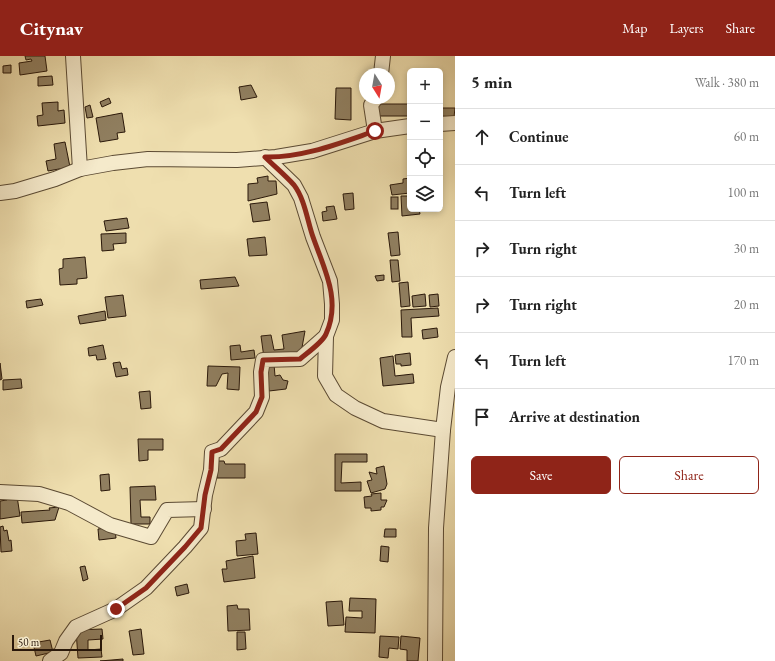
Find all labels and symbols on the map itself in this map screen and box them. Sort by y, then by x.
north arrow [359,68,395,104]
route start [366,122,384,140]
route end [107,600,125,618]
scale bar [12,633,102,652]

